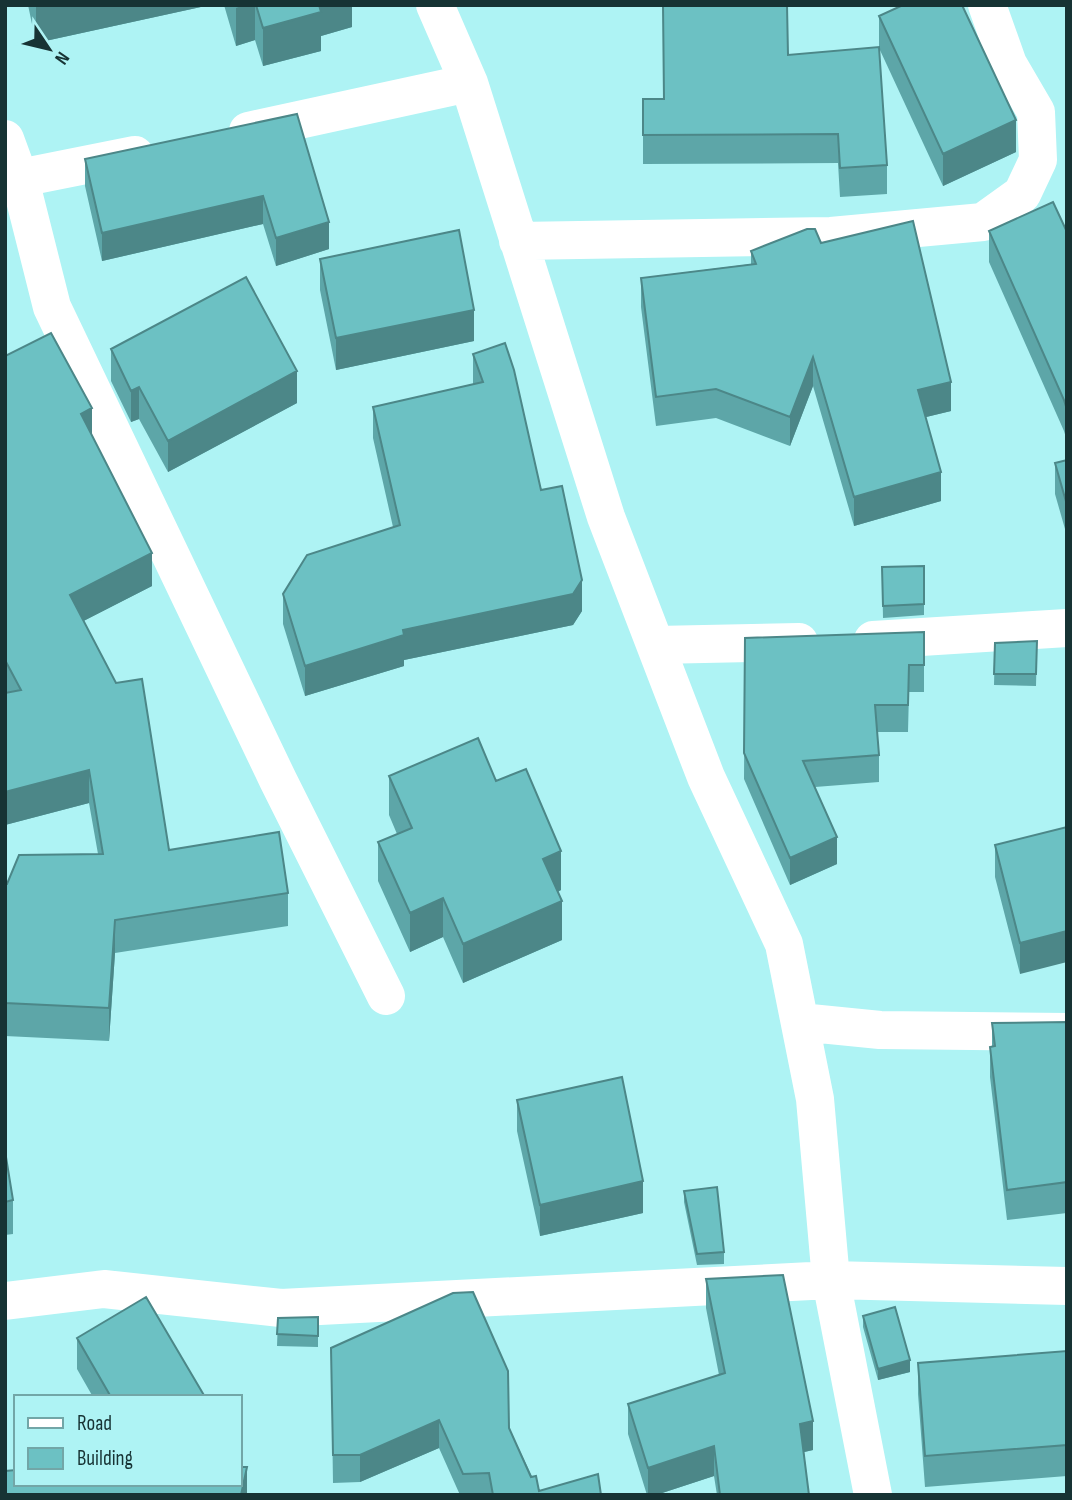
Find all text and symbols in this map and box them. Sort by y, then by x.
north arrow [14,14,84,84]
text: N [49,47,74,69]
legend [14,1395,242,1486]
text: Road [77,1411,112,1436]
text: Building [77,1446,133,1471]

